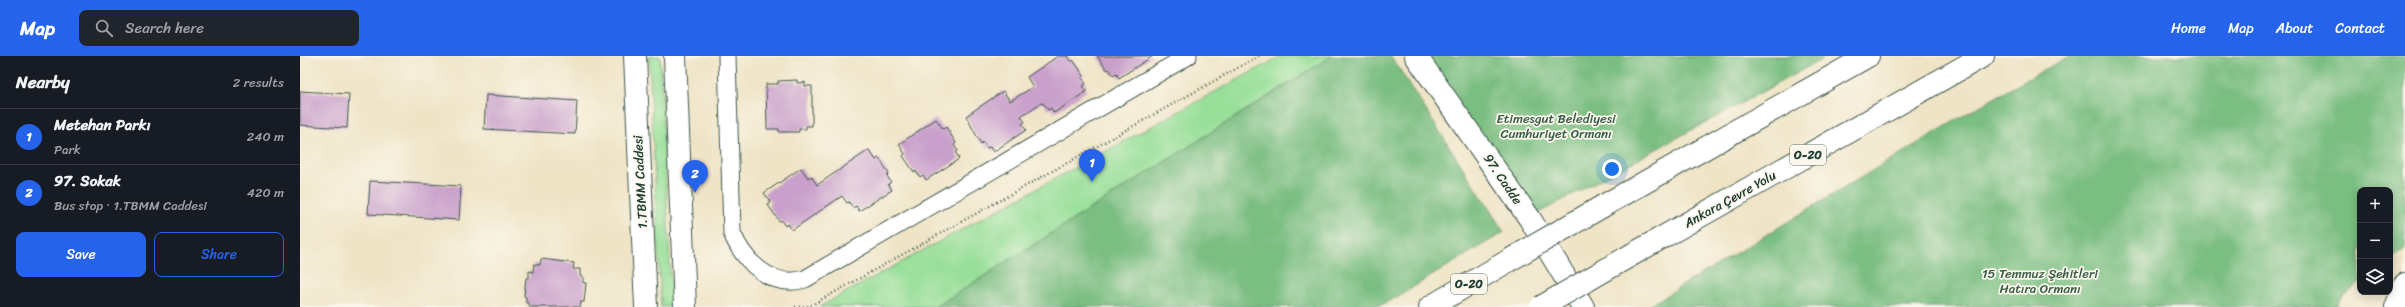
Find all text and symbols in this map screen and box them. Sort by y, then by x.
search box [79,10,359,46]
text: Map [20,12,55,45]
text: Search here [125,15,204,41]
text: Home [2171,16,2206,41]
text: Map [2228,16,2254,41]
text: About [2276,16,2313,41]
text: Contact [2335,16,2385,41]
icon: search [93,17,115,39]
text: Nearby [16,67,70,97]
text: 2 results [233,71,284,94]
park label: Etimesgut Belediyesi Cumhuriyet Ormanı [1496,107,1616,145]
text: Metehan Parkı [54,112,151,138]
text: 1 [26,125,32,148]
text: 240 m [247,125,284,148]
street label: 1.TBMM Caddesi [626,134,654,229]
text: Park [54,138,81,161]
road number: O-20 [1790,145,1826,165]
pin: 1 [1079,149,1105,182]
street label: 97. Cadde [1477,149,1529,210]
your location [1602,159,1622,179]
pin: 2 [682,160,708,193]
street label: Ankara Çevre Yolu [1679,164,1781,234]
text: 97. Sokak [54,168,121,194]
text: 2 [25,181,33,204]
text: 420 m [247,181,284,204]
map controls [2357,187,2393,295]
button: + [2357,187,2393,223]
text: Bus stop · 1.TBMM Caddesi [54,194,207,217]
button: − [2357,223,2393,259]
button: Save [16,232,146,277]
button: Share [154,232,284,277]
button: layers [2357,259,2393,295]
park label: 15 Temmuz Şehitleri Hatıra Ormanı [1982,262,2098,300]
road number: O-20 [1451,274,1487,294]

